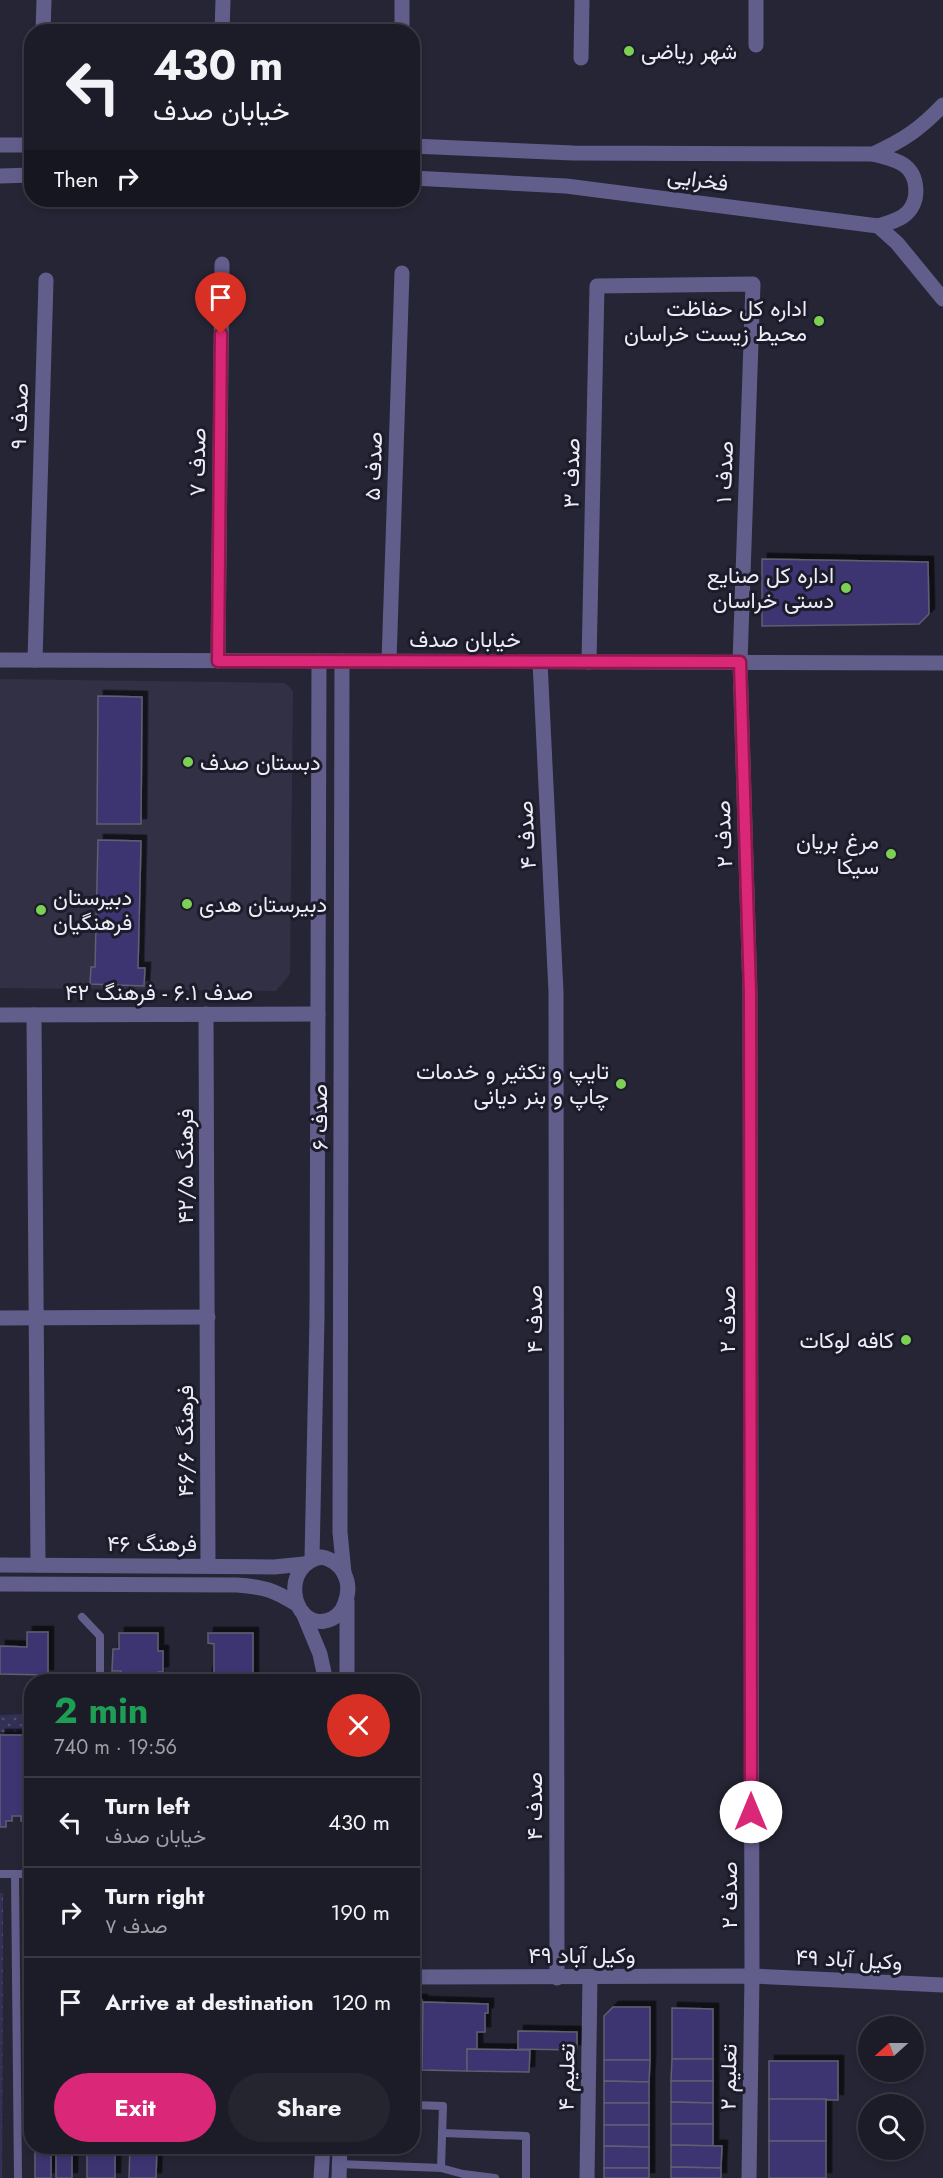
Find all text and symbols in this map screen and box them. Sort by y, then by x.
text: 430 m [153,35,283,96]
place label: شهر ریاضی [641,35,737,67]
marker: شهر ریاضی [622,44,636,58]
icon: left [54,48,132,126]
text: خیابان صدف [153,91,290,130]
street label: فخرایی [665,159,731,199]
icon: right [111,162,144,195]
text: Then [54,163,99,195]
pin [195,272,246,334]
icon: arrive [204,281,237,314]
place label: اداره کل حفاظت محیط زیست خراسان [624,292,807,349]
marker: اداره کل حفاظت محیط زیست خراسان [812,314,826,328]
street label: صدف ۹ [2,382,36,450]
street label: صدف ۷ [180,427,214,497]
street label: صدف ۵ [356,431,390,501]
street label: صدف ۳ [554,438,588,508]
street label: صدف ۱ [707,440,741,504]
place label: اداره کل صنایع دستی خراسان [707,559,834,616]
marker: اداره کل صنایع دستی خراسان [839,581,853,595]
street label: خیابان صدف [409,623,521,655]
place label: دبستان صدف [200,746,320,778]
marker: دبستان صدف [181,755,195,769]
street label: صدف ۴ [508,800,544,870]
street label: صدف ۲ [706,800,740,868]
place label: مرغ بریان سیکا [796,825,879,882]
marker: مرغ بریان سیکا [884,847,898,861]
place label: دبیرستان فرهنگیان [53,881,132,938]
place label: دبیرستان هدی [199,888,327,920]
marker: دبیرستان هدی [180,897,194,911]
marker: دبیرستان فرهنگیان [34,903,48,917]
street label: صدف ۶.۱ - فرهنگ ۴۲ [65,976,253,1008]
place label: تایپ و تکثیر و خدمات چاپ و بنر دیانی [416,1055,609,1112]
marker: تایپ و تکثیر و خدمات چاپ و بنر دیانی [614,1077,628,1091]
street label: صدف ۶ [303,1084,335,1150]
street label: فرهنگ ۴۲/۵ [169,1108,201,1224]
street label: صدف ۴ [518,1285,550,1353]
street label: صدف ۲ [711,1285,743,1353]
place label: کافه لوکات [800,1324,894,1356]
marker: کافه لوکات [899,1333,913,1347]
street label: فرهنگ ۴۶/۶ [169,1385,201,1497]
street label: فرهنگ ۴۶ [107,1527,197,1559]
text: 2 min [54,1684,149,1736]
button: close [327,1694,390,1757]
text: 740 m · 19:56 [54,1733,177,1762]
street label: صدف ۴ [518,1772,550,1840]
position arrow [719,1780,783,1844]
text: Turn left [105,1790,190,1822]
icon: left [54,1806,87,1839]
text: 430 m [328,1806,390,1838]
text: خیابان صدف [105,1822,206,1851]
street label: صدف ۲ [713,1861,745,1929]
text: Turn right [105,1880,205,1912]
icon: right [54,1896,87,1929]
text: 190 m [330,1896,390,1928]
text: صدف ۷ [105,1912,167,1941]
street label: وکیل آباد ۴۹ [528,1939,636,1971]
street label: ۴۹ وکیل آباد [795,1940,903,1978]
icon: arrive [54,1986,87,2019]
text: Arrive at destination [105,1986,314,2018]
text: 120 m [332,1986,391,2018]
north arrow [858,2016,924,2082]
map controls [858,2016,924,2160]
street label: تعلیم ۴ [549,2043,583,2111]
street label: تعلیم ۲ [711,2043,745,2110]
button: Exit [54,2073,216,2142]
button: Share [228,2073,390,2142]
button: search [858,2094,924,2160]

